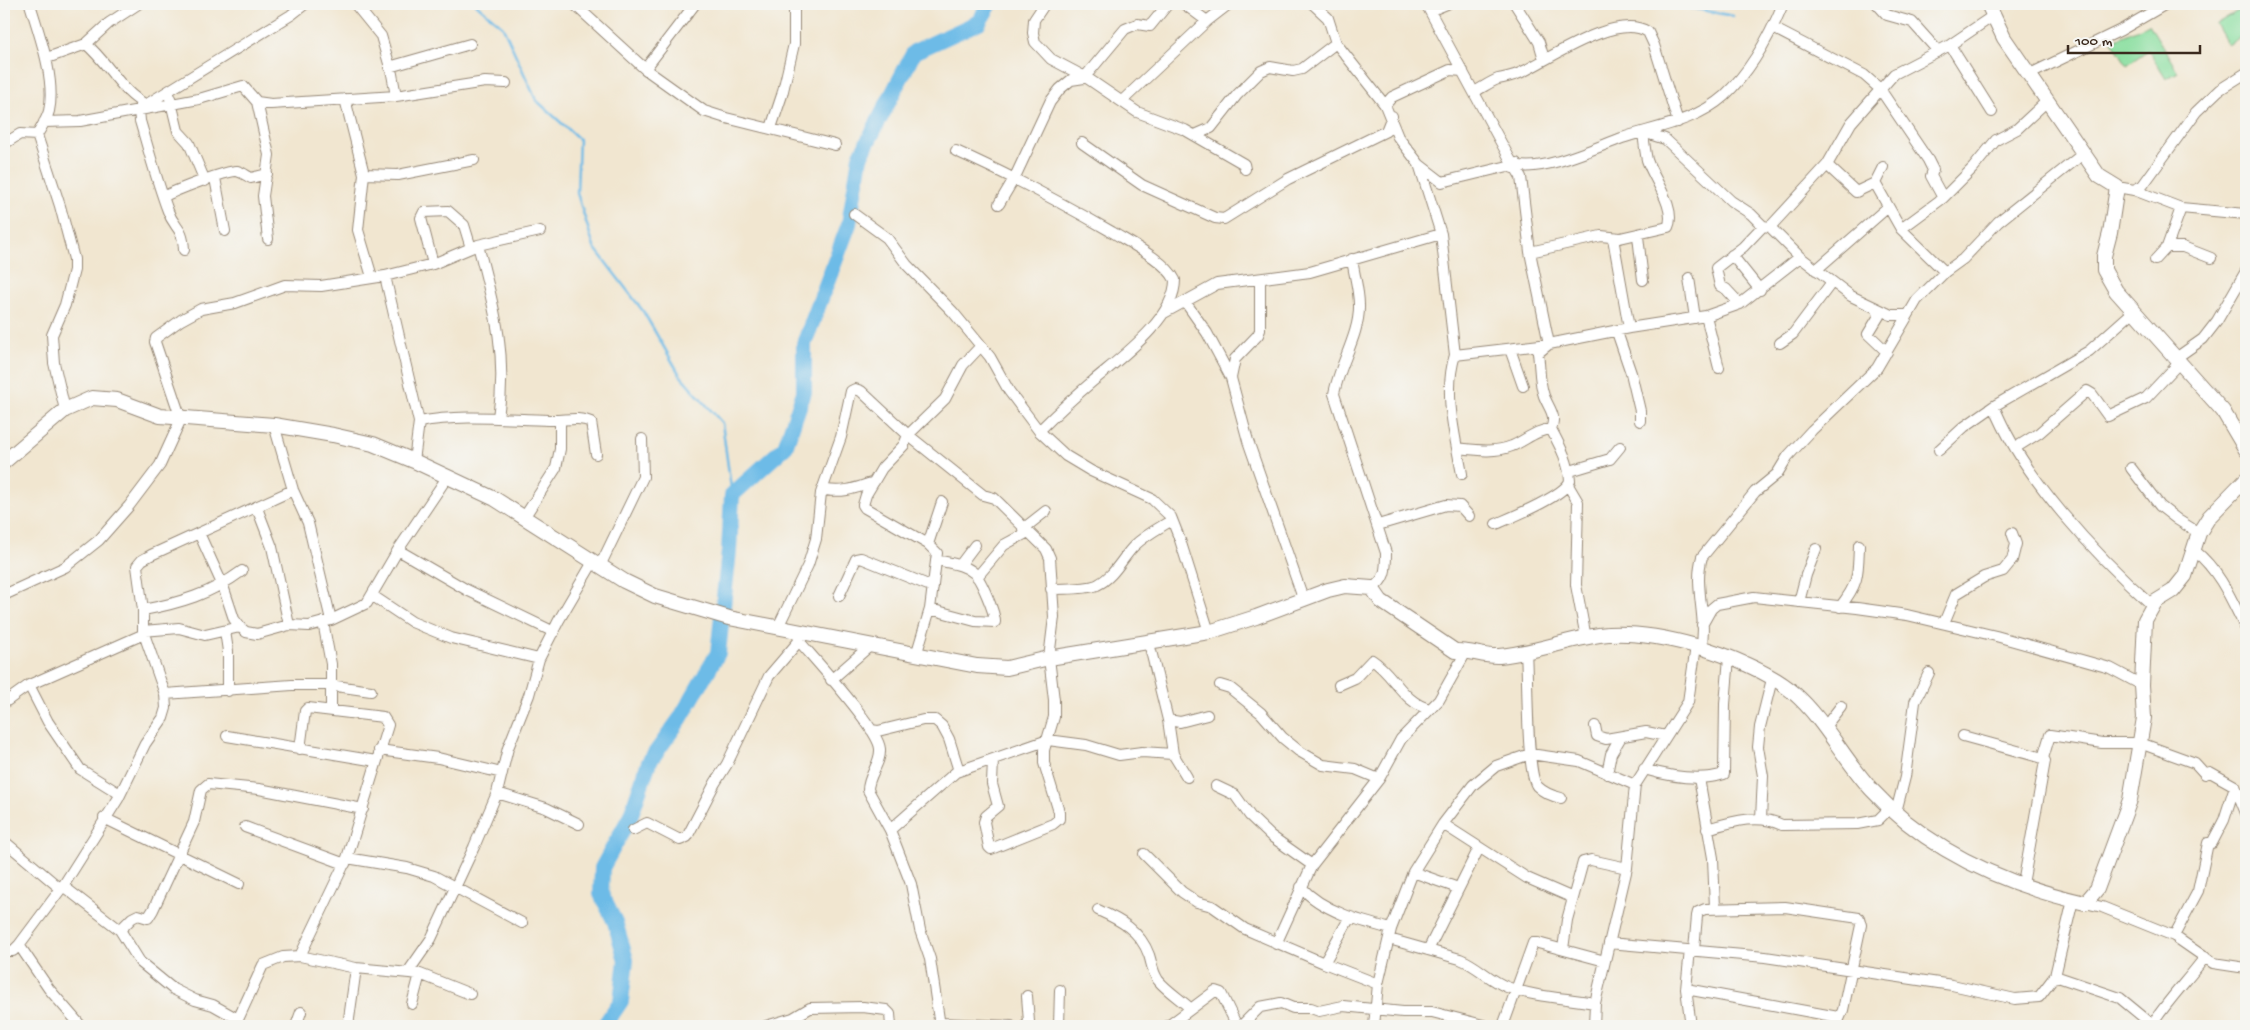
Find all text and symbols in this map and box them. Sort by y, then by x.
scale bar [2068,22,2200,54]
text: 100 m [2074,33,2113,51]

